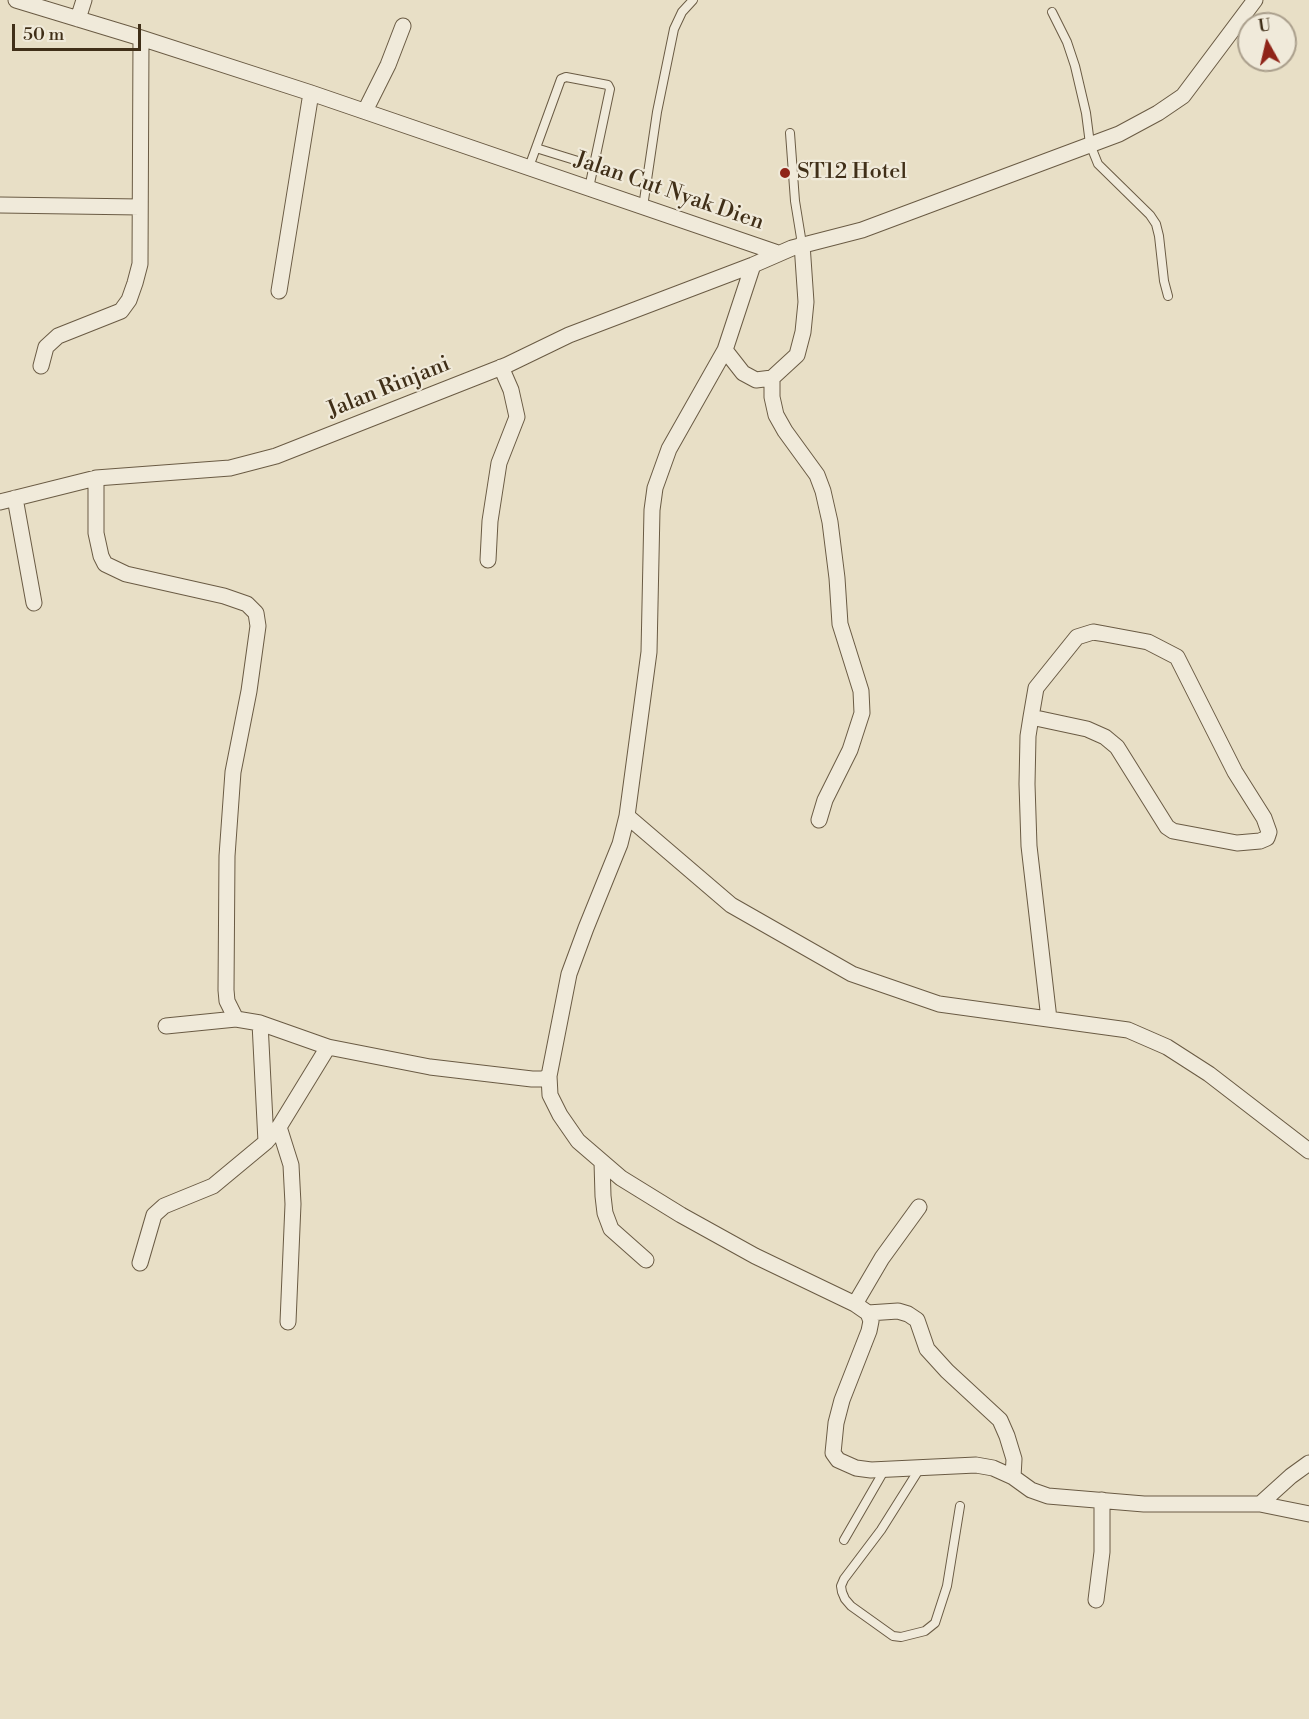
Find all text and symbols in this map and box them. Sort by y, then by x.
scale bar [15,12,144,50]
north arrow [1237,12,1297,72]
text: U [1257,15,1272,37]
text: 50 m [23,23,64,46]
street label: Jalan Cut Nyak Dien [571,147,767,237]
place label: ST12 Hotel [797,160,907,186]
marker: ST12 Hotel [778,166,792,180]
street label: Jalan Rinjani [324,351,454,425]

